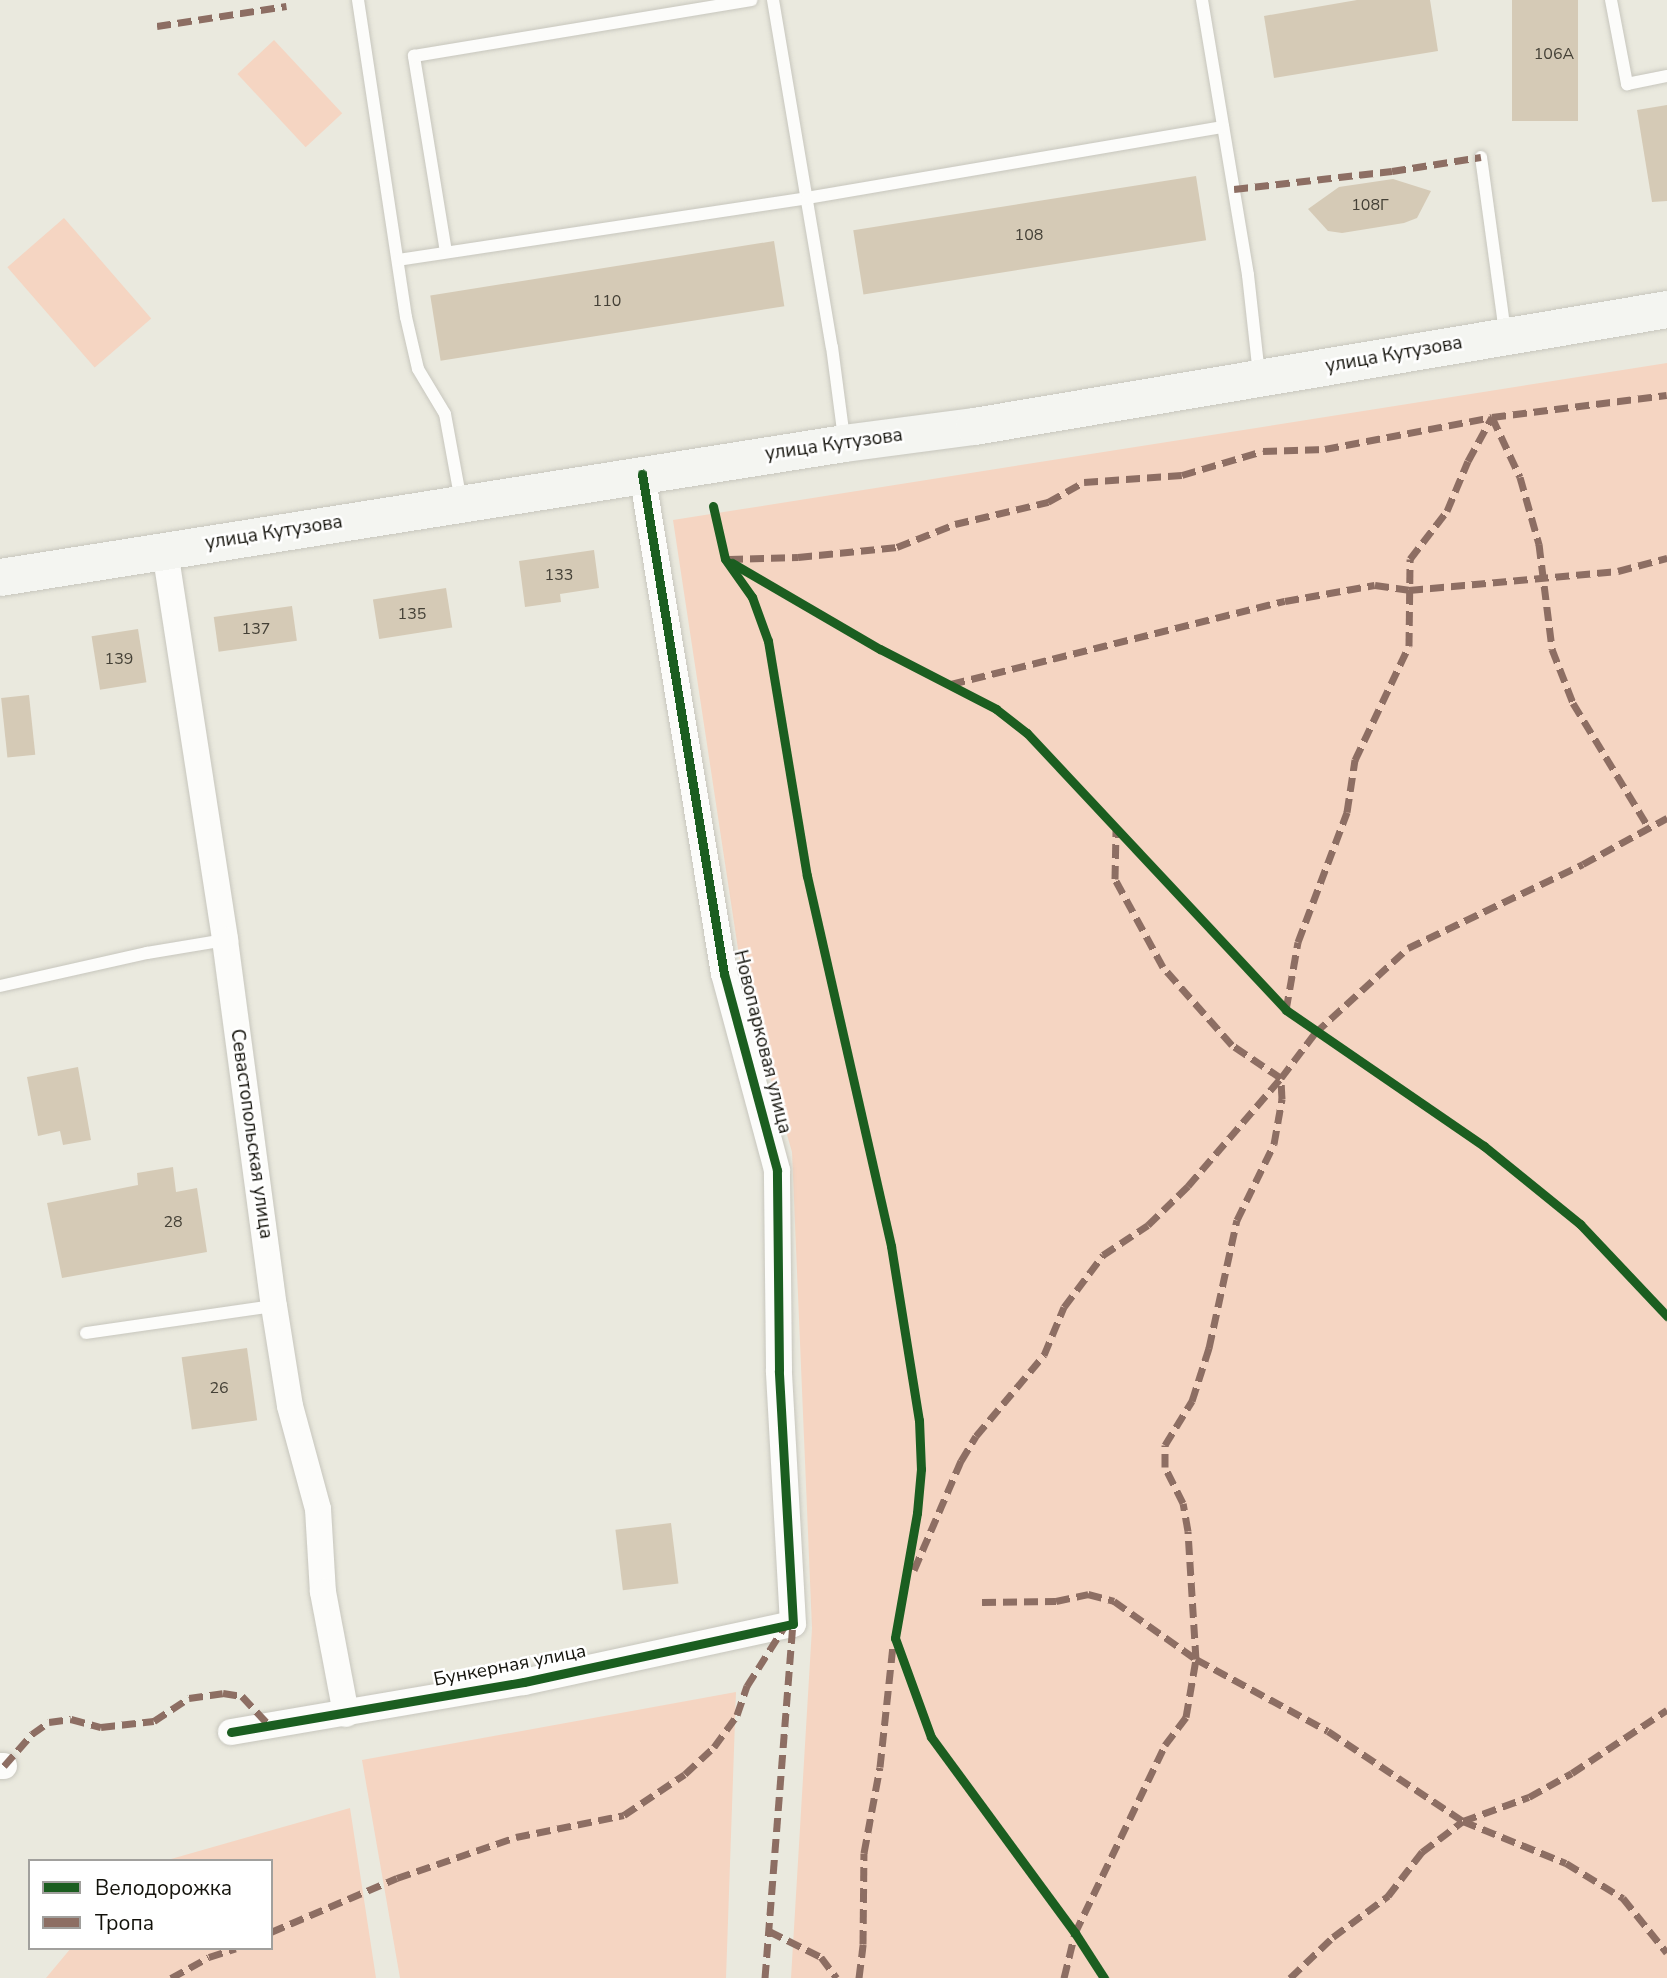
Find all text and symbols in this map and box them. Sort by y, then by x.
house number: 106А [1534,44,1574,64]
house number: 108Г [1351,195,1389,215]
house number: 108 [1015,225,1043,245]
house number: 110 [593,291,621,311]
street label: улица Кутузова [1324,332,1464,378]
street label: улица Кутузова [764,424,904,466]
street label: улица Кутузова [204,511,344,555]
house number: 133 [545,565,573,585]
house number: 135 [398,604,426,624]
house number: 137 [242,619,270,639]
house number: 139 [105,649,133,669]
street label: Новопарковая улица [728,948,796,1136]
street label: Севастопольская улица [225,1028,277,1240]
house number: 28 [163,1212,183,1232]
house number: 26 [209,1378,229,1398]
street label: Бункерная улица [432,1640,588,1692]
legend [28,1859,273,1950]
text: Велодорожка [95,1874,232,1902]
text: Тропа [95,1909,154,1937]

